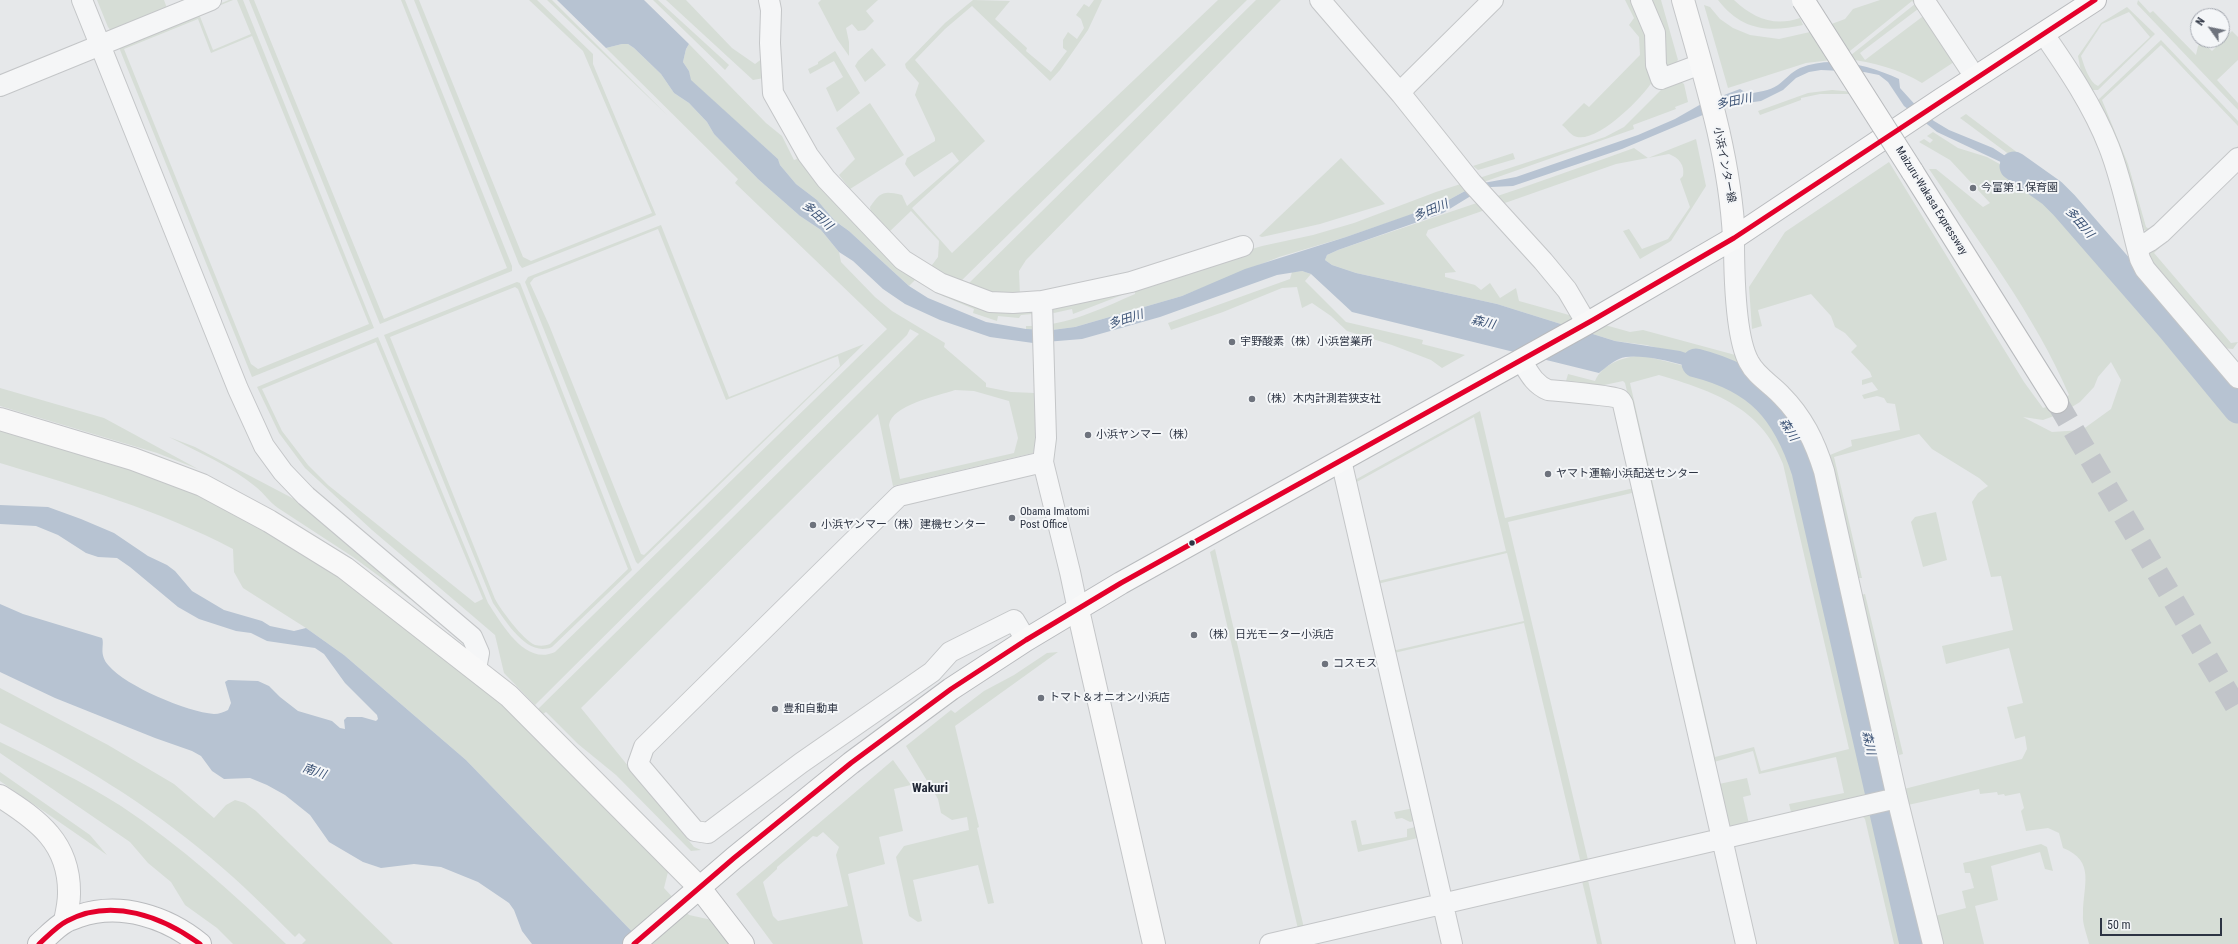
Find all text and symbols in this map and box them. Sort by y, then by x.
north arrow [2190,8,2230,48]
text: N [2193,15,2208,28]
water label: 多田川 [1715,91,1753,113]
street label: 小浜インター線 [1710,126,1738,204]
street label: Maizuru-Wakasa Expressway [1892,144,1970,258]
place label: 今富第１保育園 [1981,181,2058,195]
marker: 今富第１保育園 [1968,183,1978,193]
water label: 多田川 [1412,197,1450,225]
water label: 多田川 [799,199,835,233]
water label: 多田川 [2062,205,2096,241]
water label: 多田川 [1107,308,1145,332]
water label: 森川 [1470,313,1496,333]
place label: 宇野酸素（株）小浜営業所 [1240,335,1372,349]
marker: 宇野酸素（株）小浜営業所 [1227,337,1237,347]
place label: （株）木内計測若狭支社 [1260,392,1381,406]
marker: （株）木内計測若狭支社 [1247,394,1257,404]
water label: 森川 [1776,416,1800,444]
place label: 小浜ヤンマー（株） [1096,428,1195,442]
marker: 小浜ヤンマー（株） [1083,430,1093,440]
place label: ヤマト運輸小浜配送センター [1556,467,1699,481]
marker: ヤマト運輸小浜配送センター [1543,469,1553,479]
place label: Obama Imatomi Post Office [1020,505,1089,531]
marker: Obama Imatomi Post Office [1007,513,1017,523]
place label: 小浜ヤンマー（株）建機センター [821,518,986,532]
marker: 小浜ヤンマー（株）建機センター [808,520,818,530]
unlabelled marker [1187,538,1197,548]
place label: （株）日光モーター小浜店 [1202,628,1334,642]
marker: （株）日光モーター小浜店 [1189,630,1199,640]
place label: コスモス [1333,657,1377,671]
marker: コスモス [1320,659,1330,669]
place label: トマト＆オニオン小浜店 [1049,691,1170,705]
marker: トマト＆オニオン小浜店 [1036,693,1046,703]
place label: 豊和自動車 [783,702,838,716]
marker: 豊和自動車 [770,704,780,714]
water label: 森川 [1858,730,1878,756]
water label: 南川 [300,761,328,783]
district label: Wakuri [912,781,948,797]
scale bar [2102,910,2224,936]
text: 50 m [2107,918,2131,932]

